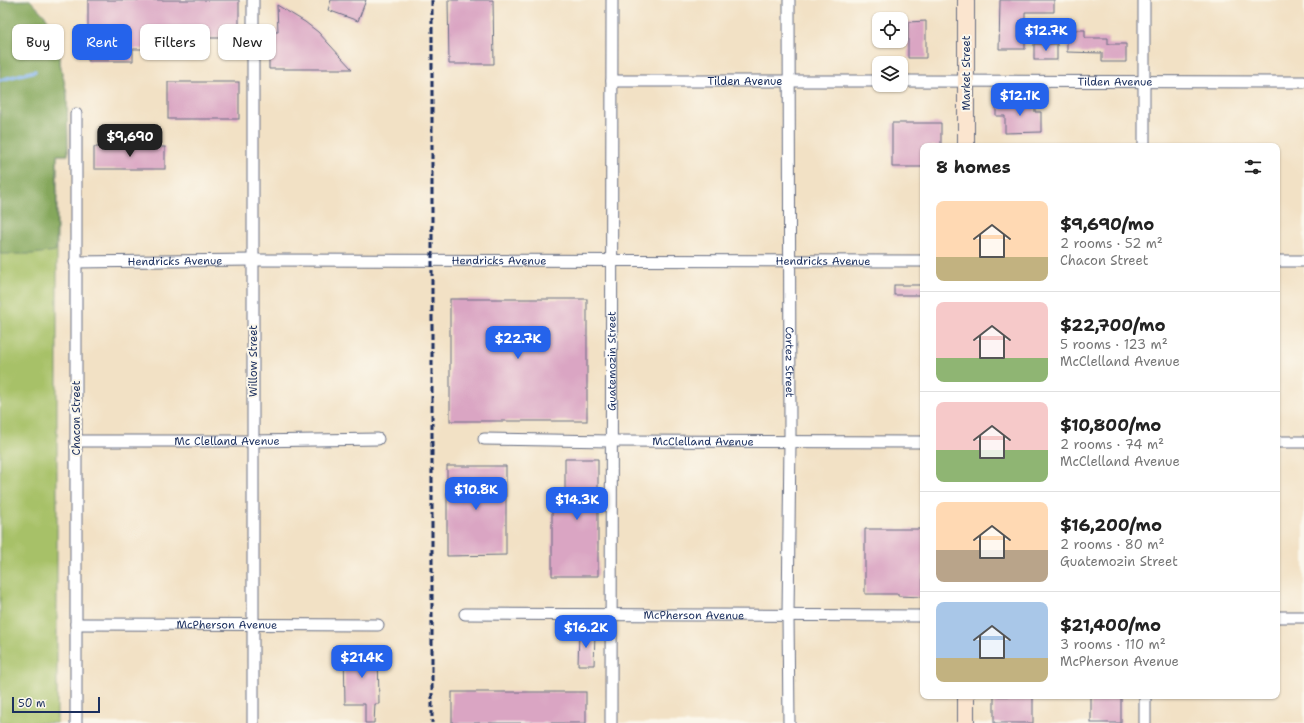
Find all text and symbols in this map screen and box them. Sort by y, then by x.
map controls [872,12,908,92]
button: locate [872,12,908,48]
pin: $12.7K [1013,18,1079,52]
text: $12.7K [1024,22,1068,39]
chip: Buy [12,24,64,60]
chip: Rent [72,24,132,60]
chip: Filters [140,24,210,60]
chip: New [218,24,276,60]
street label: Market Street [959,35,974,110]
button: layers [872,56,908,92]
street label: Tilden Avenue [707,74,783,89]
street label: Tilden Avenue [1077,74,1153,90]
pin: $12.1K [987,83,1053,117]
text: $12.1K [1000,87,1040,104]
pin: $9,690 [97,124,163,158]
text: $9,690 [106,128,154,145]
text: 8 homes [936,156,1011,178]
icon: filters [1242,156,1264,178]
text: $9,690/mo [1060,213,1154,235]
icon: home [968,217,1016,265]
text: 2 rooms · 52 m² [1060,235,1163,252]
text: Chacon Street [1060,252,1149,269]
street label: Hendricks Avenue [127,253,223,269]
street label: Hendricks Avenue [452,253,546,268]
street label: Hendricks Avenue [775,254,870,269]
street label: Guatemozin Street [604,311,620,411]
text: $22,700/mo [1060,314,1166,336]
icon: home [968,318,1016,366]
street label: Willow Street [246,325,261,397]
pin: $22.7K [485,326,551,360]
street label: Cortez Street [782,326,797,398]
text: $22.7K [495,330,541,347]
text: 5 rooms · 123 m² [1060,336,1168,353]
text: McClelland Avenue [1060,353,1180,370]
street label: Chacon Street [69,380,84,455]
text: $10,800/mo [1060,414,1161,436]
icon: home [968,418,1016,466]
street label: Mc Clelland Avenue [174,434,280,449]
street label: McClelland Avenue [652,434,754,449]
text: 2 rooms · 74 m² [1060,436,1164,453]
text: McClelland Avenue [1060,453,1180,470]
pin: $10.8K [443,477,509,511]
text: $10.8K [454,481,498,498]
pin: $14.3K [544,487,610,521]
text: $14.3K [555,491,599,508]
text: $16,200/mo [1060,514,1162,536]
icon: home [968,518,1016,566]
text: 2 rooms · 80 m² [1060,536,1164,553]
text: Guatemozin Street [1060,553,1178,570]
street label: McPherson Avenue [644,608,744,623]
text: $21,400/mo [1060,614,1161,636]
pin: $16.2K [553,615,619,649]
street label: McPherson Avenue [177,617,277,633]
icon: home [968,618,1016,666]
text: $16.2K [564,619,608,636]
text: 3 rooms · 110 m² [1060,636,1166,653]
pin: $21.4K [329,645,395,679]
text: $21.4K [340,649,384,666]
text: McPherson Avenue [1060,653,1179,670]
scale bar [12,695,100,714]
text: 50 m [18,696,46,711]

